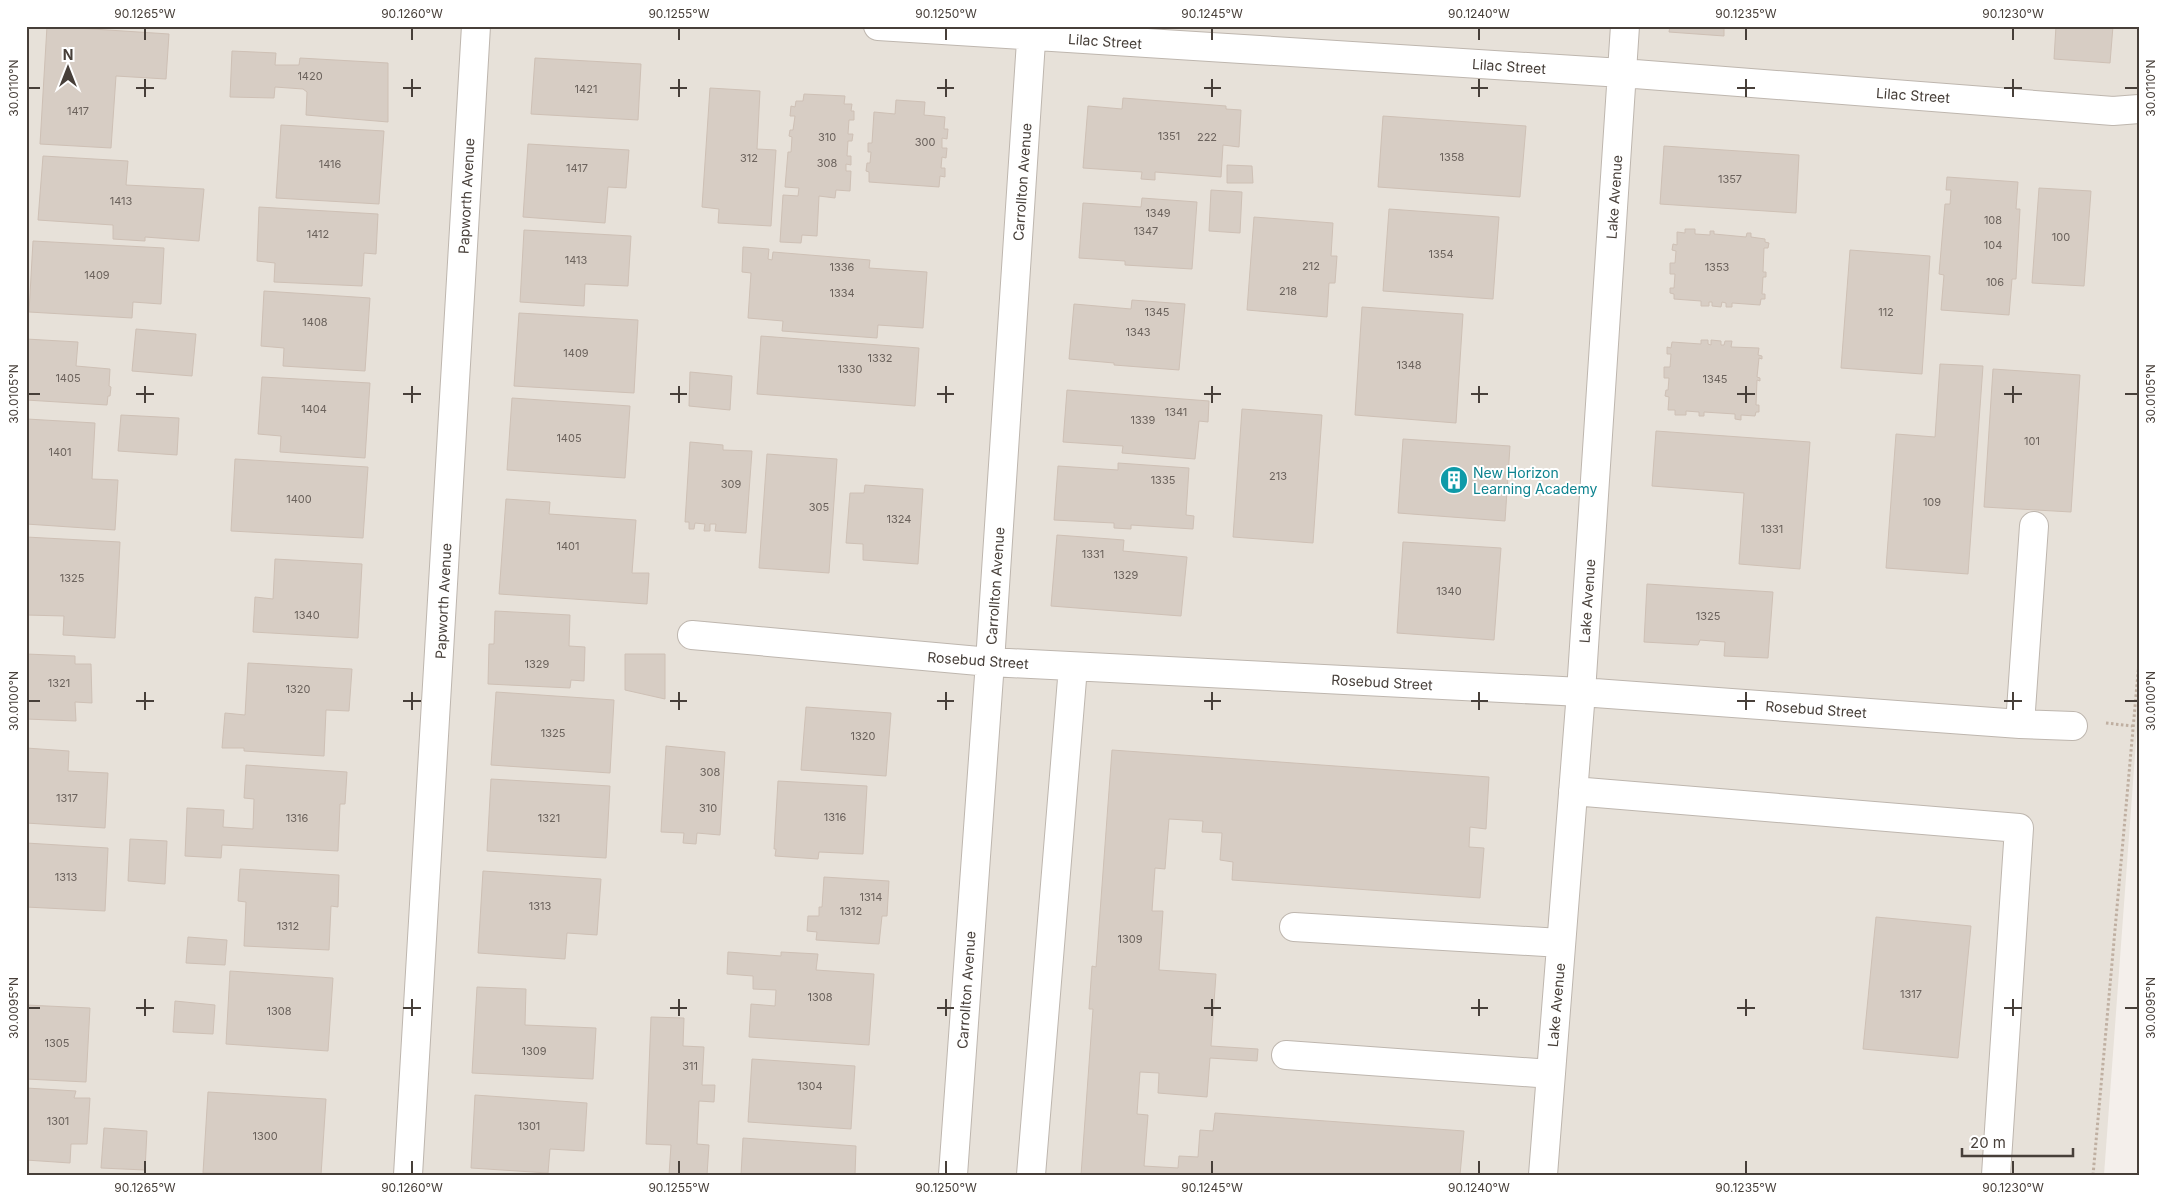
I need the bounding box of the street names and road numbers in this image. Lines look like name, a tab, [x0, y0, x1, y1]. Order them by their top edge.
street label: Lilac Street	[1067, 30, 1143, 52]
street label: Lilac Street	[1471, 55, 1547, 77]
street label: Lilac Street	[1875, 84, 1951, 106]
street label: Carrollton Avenue	[1009, 122, 1035, 242]
street label: Papworth Avenue	[454, 138, 478, 254]
street label: Lake Avenue	[1603, 154, 1625, 240]
street label: Carrollton Avenue	[982, 526, 1008, 646]
street label: Papworth Avenue	[431, 543, 455, 659]
street label: Lake Avenue	[1576, 558, 1598, 644]
street label: Rosebud Street	[927, 648, 1030, 672]
street label: Rosebud Street	[1331, 671, 1434, 693]
street label: Rosebud Street	[1765, 697, 1868, 721]
street label: Carrollton Avenue	[953, 930, 979, 1050]
street label: Lake Avenue	[1544, 962, 1568, 1048]

